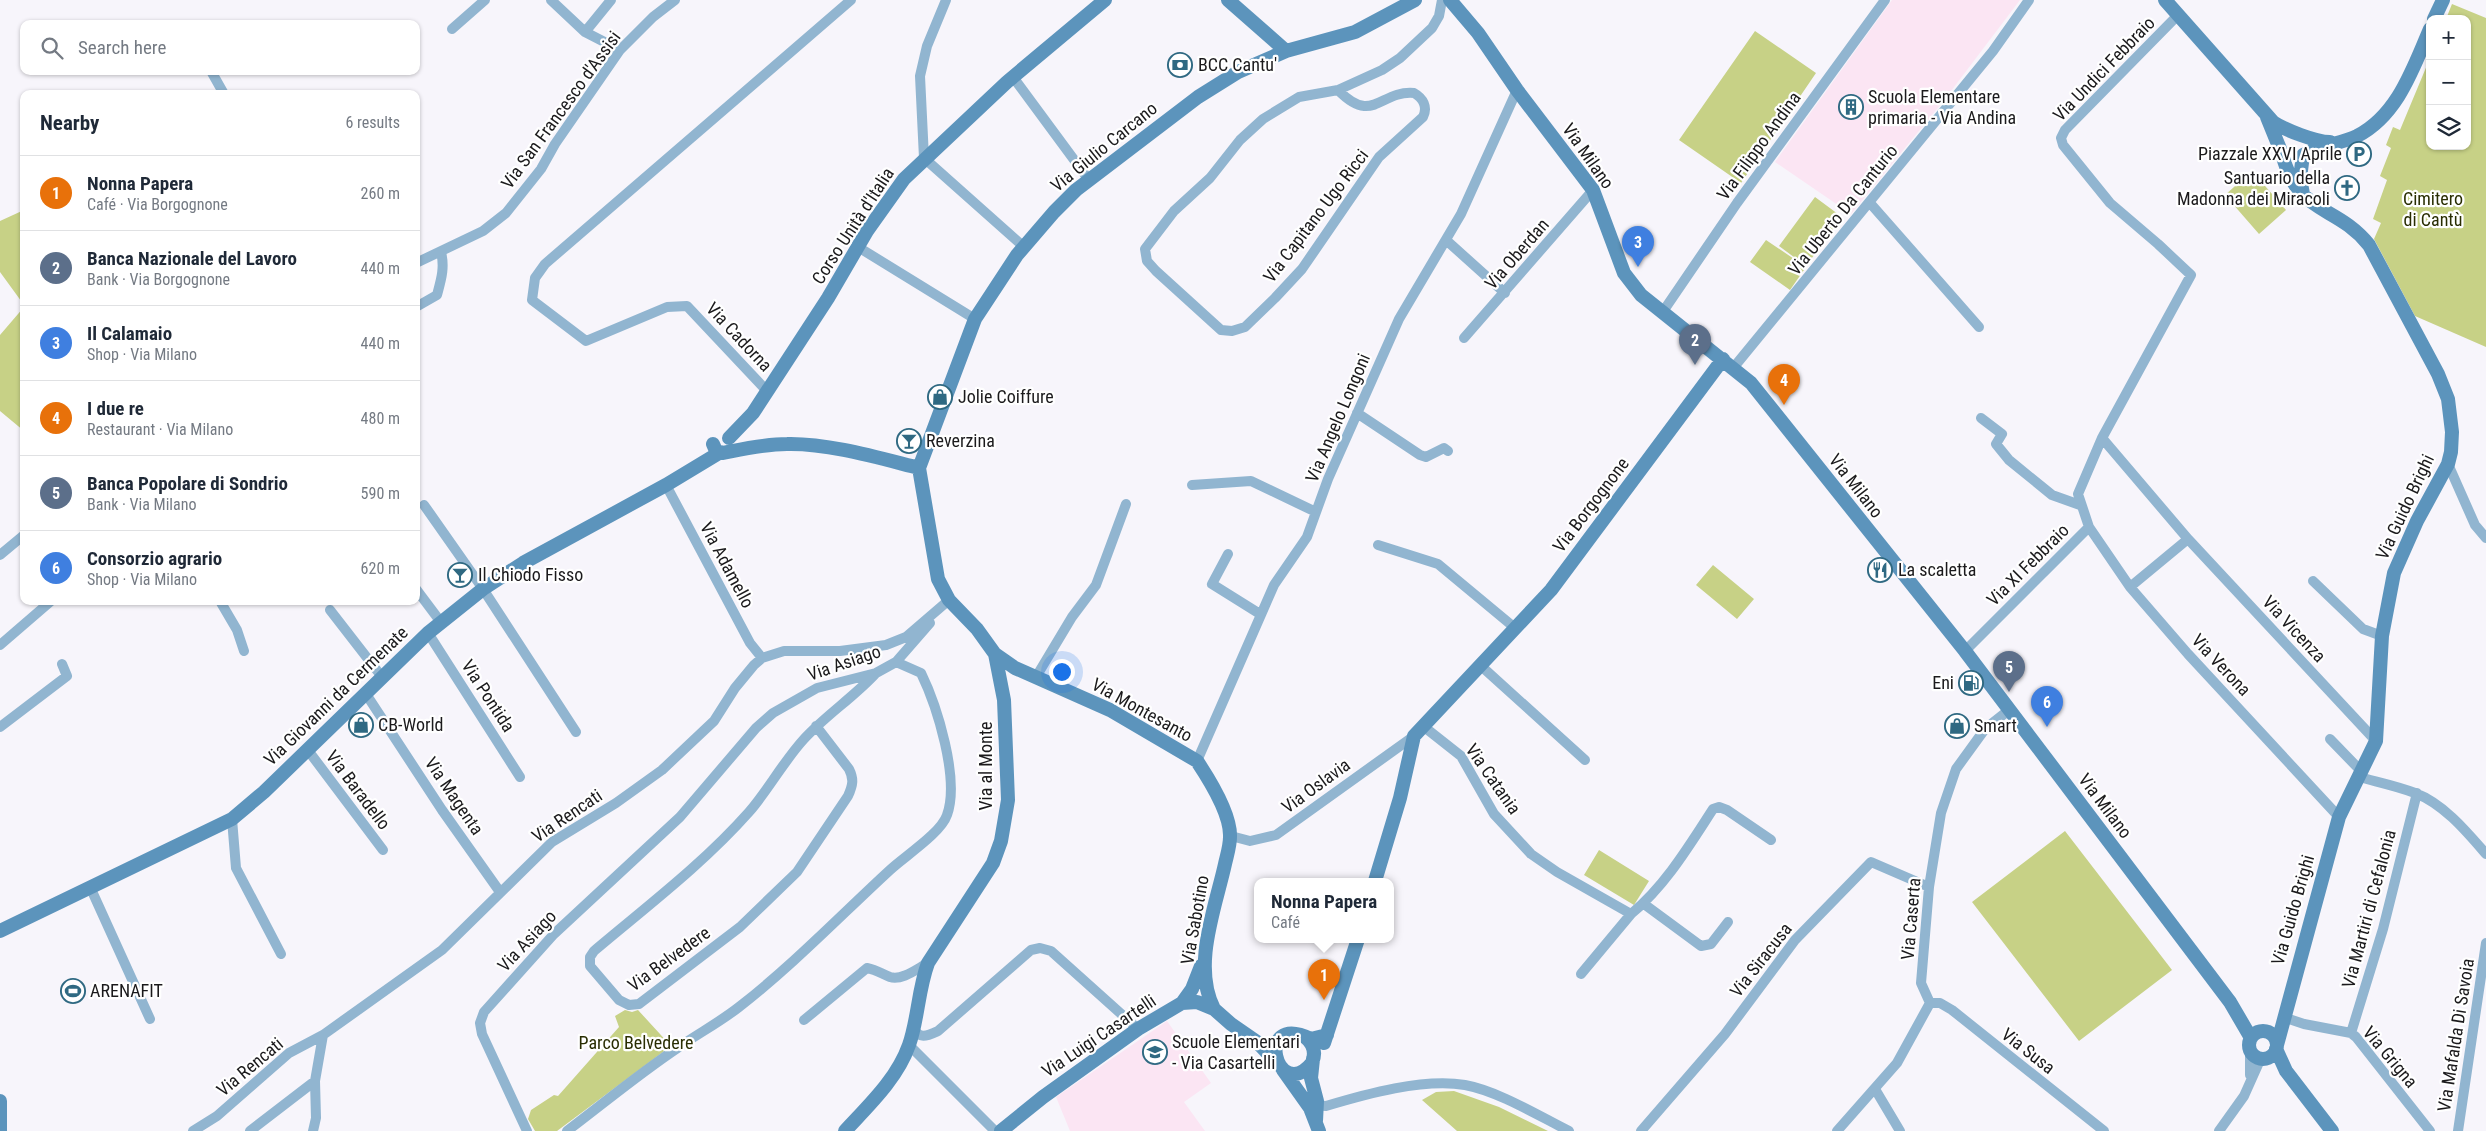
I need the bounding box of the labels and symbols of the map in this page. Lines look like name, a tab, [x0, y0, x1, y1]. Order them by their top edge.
street label: Via Undici Febbraio	[2048, 12, 2159, 125]
street label: Via San Francesco d'Assisi	[496, 27, 625, 193]
bank icon: BCC Cantu'	[1167, 52, 1193, 78]
place label: BCC Cantu'	[1198, 54, 1277, 75]
place label: Scuola Elementare primaria - Via Andina	[1868, 86, 2016, 128]
street label: Via Filippo Andina	[1712, 88, 1805, 204]
building icon: Scuola Elementare primaria - Via Andina	[1838, 94, 1864, 120]
street label: Via Giulio Carcano	[1046, 97, 1161, 196]
street label: Via Milano	[1558, 119, 1619, 193]
street label: Via Uberto Da Canturio	[1784, 140, 1902, 279]
parking icon: Piazzale XXVI Aprile	[2346, 141, 2372, 167]
place label: Piazzale XXVI Aprile	[2198, 143, 2342, 164]
street label: Via Capitano Ugo Ricci	[1259, 145, 1373, 286]
street label: Corso Unità d'Italia	[807, 164, 898, 288]
place label: Santuario della Madonna dei Miracoli	[2177, 167, 2330, 209]
church icon: Santuario della Madonna dei Miracoli	[2334, 175, 2360, 201]
park label: Cimitero di Cantù	[2403, 188, 2463, 230]
street label: Via Oberdan	[1480, 214, 1553, 293]
pin: 3	[1622, 226, 1654, 267]
street label: Via Cadorna	[702, 298, 777, 375]
pin: 2	[1679, 324, 1711, 365]
street label: Via Angelo Longoni	[1301, 350, 1374, 485]
pin: 4	[1768, 364, 1800, 405]
shop icon: Jolie Coiffure	[927, 384, 953, 410]
place label: Jolie Coiffure	[958, 386, 1054, 407]
bar icon: Reverzina	[896, 428, 922, 454]
place label: Reverzina	[926, 430, 995, 451]
street label: Via Milano	[1825, 450, 1888, 522]
street label: Via Guido Brighi	[2371, 451, 2438, 563]
street label: Via Borgognone	[1548, 453, 1633, 556]
street label: Via Adamello	[696, 518, 759, 611]
street label: Via XI Febbraio	[1982, 519, 2073, 610]
restaurant icon: La scaletta	[1867, 557, 1893, 583]
place label: La scaletta	[1898, 559, 1976, 580]
bar icon: Il Chiodo Fisso	[447, 562, 473, 588]
place label: Il Chiodo Fisso	[478, 564, 583, 585]
street label: Via Vicenza	[2258, 591, 2330, 666]
street label: Via Giovanni da Cermenate	[260, 622, 412, 770]
street label: Via Verona	[2187, 629, 2255, 700]
street label: Via Asiago	[804, 640, 883, 685]
pin: 5	[1993, 651, 2025, 692]
street label: Via Pontida	[457, 656, 519, 736]
your location	[1049, 659, 1075, 685]
fuel station icon: Eni	[1958, 670, 1984, 696]
place label: Eni	[1932, 672, 1954, 693]
street label: Via Montesanto	[1088, 673, 1196, 746]
pin: 6	[2031, 686, 2063, 727]
shop icon: CB-World	[348, 712, 374, 738]
shop icon: Smart	[1944, 713, 1970, 739]
place label: CB-World	[378, 714, 444, 735]
place label: Smart	[1974, 715, 2017, 736]
street label: Via al Monte	[975, 722, 996, 810]
street label: Via Catania	[1462, 739, 1525, 818]
street label: Via Baradello	[322, 746, 395, 833]
street label: Via Magenta	[421, 753, 488, 839]
street label: Via Oslavia	[1278, 754, 1354, 817]
street label: Via Milano	[2074, 769, 2136, 842]
street label: Via Rencati	[528, 784, 606, 847]
street label: Via Martiri di Cefalonia	[2337, 827, 2400, 990]
street label: Via Guido Brighi	[2267, 852, 2318, 967]
street label: Via Sabotino	[1176, 874, 1213, 966]
street label: Via Caserta	[1896, 877, 1925, 961]
street label: Via Asiago	[493, 906, 560, 976]
street label: Via Siracusa	[1725, 919, 1796, 1001]
street label: Via Belvedere	[623, 922, 714, 995]
street label: Via Mafalda Di Savoia	[2433, 957, 2478, 1113]
pin: 1	[1308, 959, 1340, 1000]
sports icon: ARENAFIT	[60, 978, 86, 1004]
place label: ARENAFIT	[90, 980, 163, 1001]
street label: Via Luigi Casartelli	[1038, 990, 1160, 1081]
street label: Via Grigna	[2359, 1022, 2422, 1092]
street label: Via Susa	[1997, 1023, 2059, 1078]
place label: Scuole Elementari - Via Casartelli	[1172, 1031, 1300, 1073]
park label: Parco Belvedere	[579, 1032, 693, 1053]
street label: Via Rencati	[212, 1033, 287, 1100]
school or university icon: Scuole Elementari - Via Casartelli	[1142, 1039, 1168, 1065]

